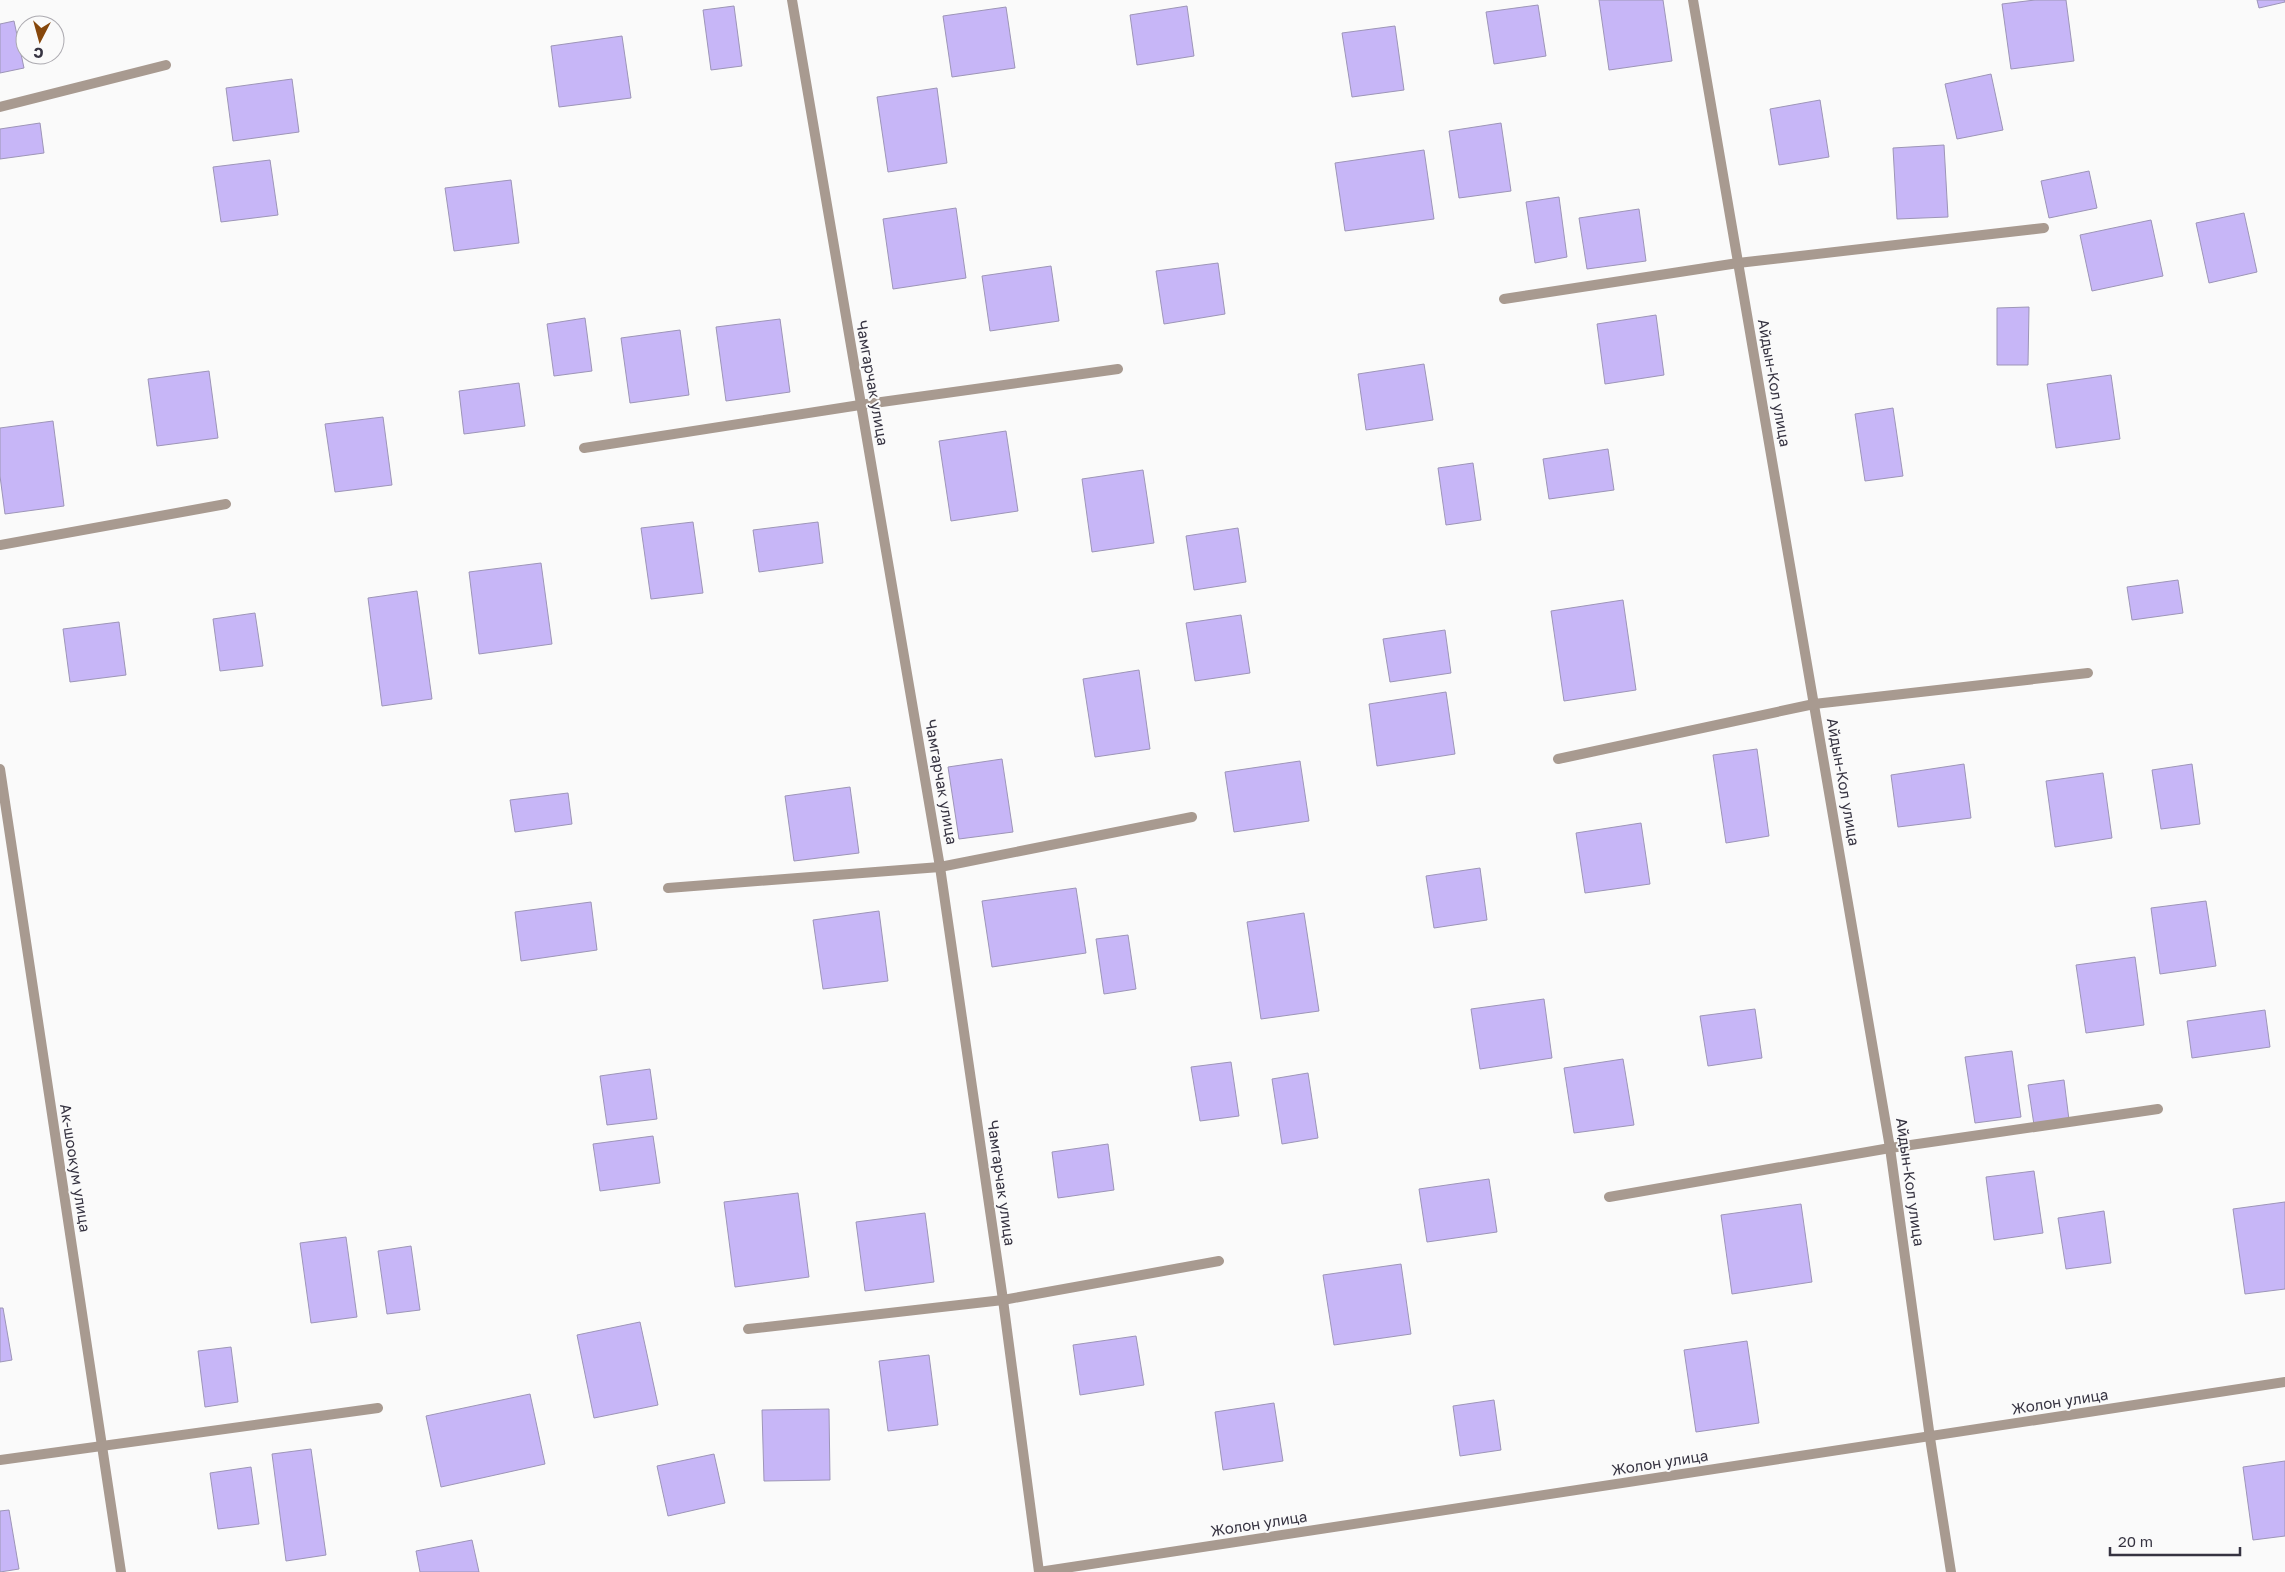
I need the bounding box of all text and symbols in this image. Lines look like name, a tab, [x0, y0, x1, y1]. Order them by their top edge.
north arrow	[15, 15, 65, 65]
text: С	[33, 44, 44, 62]
street label: Айдын-Кол улица	[1755, 317, 1795, 448]
street label: Чамгарчак улица	[853, 319, 893, 447]
street label: Айдын-Кол улица	[1824, 716, 1864, 847]
street label: Чамгарчак улица	[922, 718, 962, 846]
street label: Ак-шоокум улица	[57, 1102, 95, 1233]
street label: Айдын-Кол улица	[1893, 1116, 1929, 1247]
street label: Чамгарчак улица	[984, 1119, 1020, 1247]
street label: Жолон улица	[2010, 1384, 2109, 1418]
street label: Жолон улица	[1610, 1445, 1709, 1479]
street label: Жолон улица	[1209, 1506, 1308, 1540]
scale bar	[2110, 1524, 2240, 1556]
text: 20 m	[2118, 1532, 2153, 1550]

